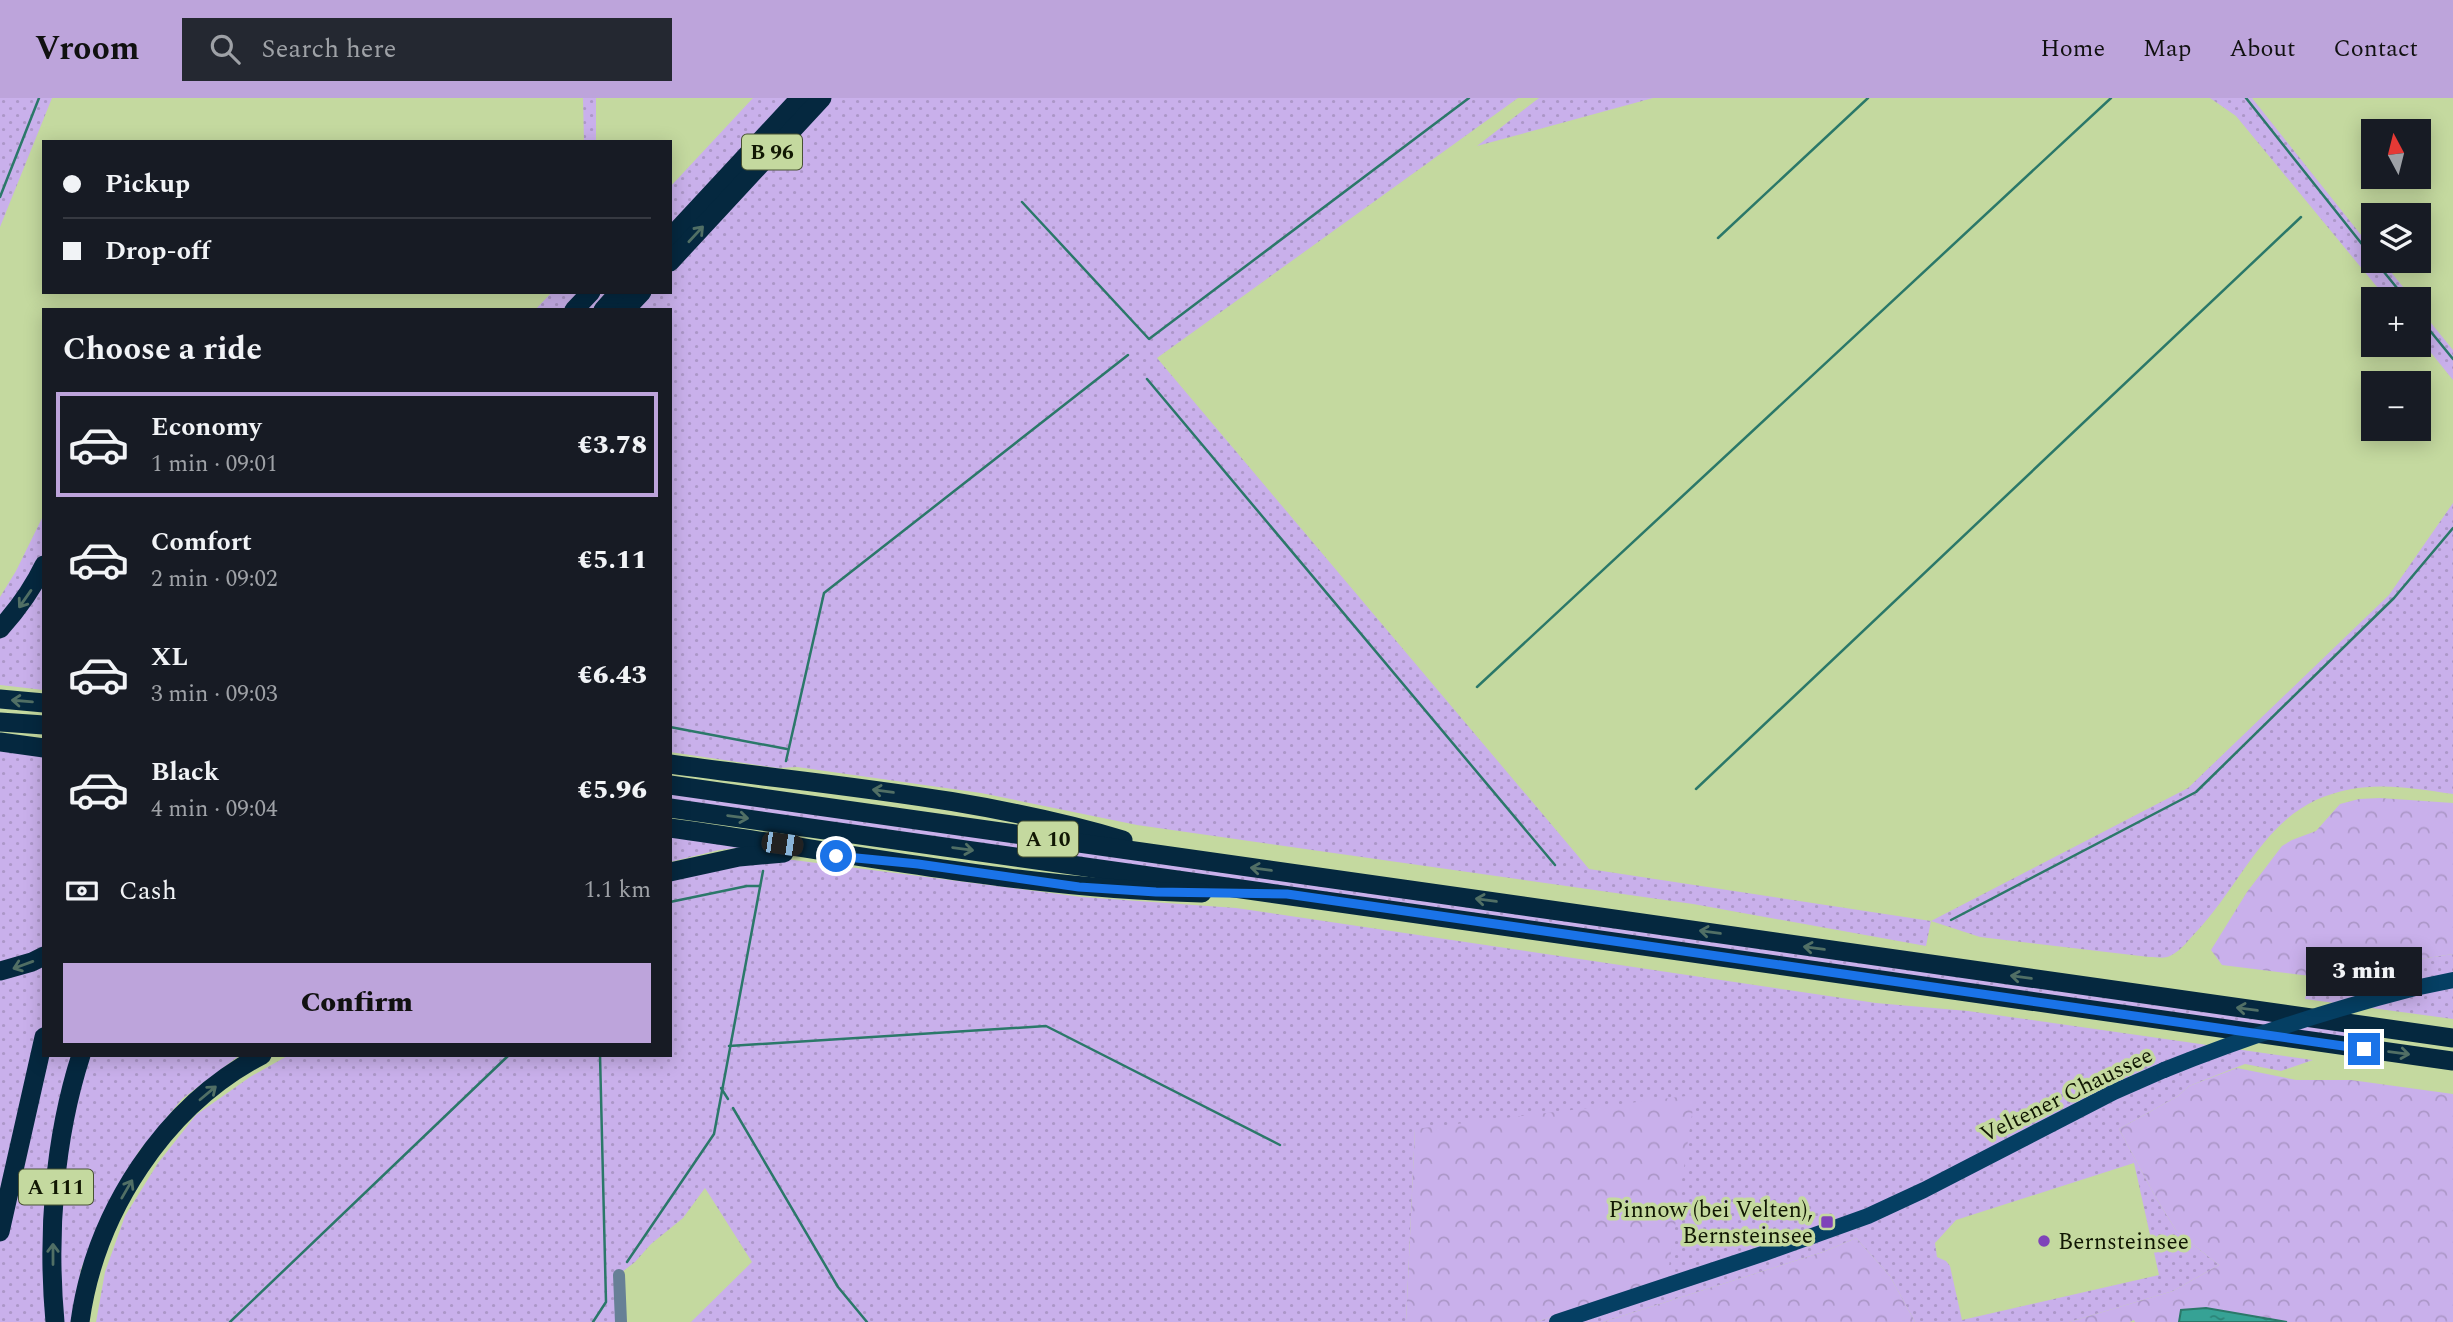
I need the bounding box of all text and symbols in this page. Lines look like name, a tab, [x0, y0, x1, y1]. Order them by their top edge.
search box	[182, 18, 672, 81]
text: Vroom	[35, 24, 140, 74]
text: Search here	[262, 29, 396, 69]
icon: search	[206, 30, 244, 68]
text: Home	[2040, 31, 2105, 67]
text: Map	[2143, 31, 2191, 67]
text: About	[2229, 31, 2295, 67]
text: Contact	[2333, 31, 2418, 67]
north arrow	[2361, 119, 2431, 189]
map controls	[2361, 119, 2431, 441]
road number: B 96	[742, 134, 802, 170]
text: Pickup	[105, 164, 190, 204]
button: layers	[2361, 203, 2431, 273]
one-way arrow	[688, 226, 705, 243]
text: Drop-off	[105, 231, 210, 271]
button: +	[2361, 287, 2431, 357]
text: Choose a ride	[63, 325, 262, 374]
button: −	[2361, 371, 2431, 441]
text: Economy	[151, 407, 261, 447]
icon: car	[67, 413, 130, 476]
text: €3.78	[577, 425, 647, 465]
text: 1 min · 09:01	[151, 447, 278, 482]
text: Comfort	[151, 522, 252, 562]
icon: car	[67, 528, 130, 591]
text: €5.11	[577, 540, 647, 580]
text: 2 min · 09:02	[151, 562, 278, 597]
one-way arrow	[18, 589, 32, 608]
text: XL	[151, 637, 188, 677]
icon: car	[67, 643, 130, 706]
text: €6.43	[577, 655, 647, 695]
text: 3 min · 09:03	[151, 677, 278, 712]
one-way arrow	[11, 694, 34, 707]
text: Black	[151, 752, 219, 792]
icon: car	[67, 758, 130, 821]
text: €5.96	[577, 770, 647, 810]
one-way arrow	[872, 785, 895, 798]
text: 4 min · 09:04	[151, 792, 278, 827]
one-way arrow	[726, 811, 749, 824]
road number: A 10	[1018, 822, 1078, 856]
car	[760, 831, 805, 857]
route start	[820, 840, 852, 872]
one-way arrow	[951, 843, 974, 856]
one-way arrow	[1250, 862, 1273, 875]
text: Cash	[119, 871, 177, 911]
icon: cash	[63, 872, 101, 910]
text: 1.1 km	[584, 873, 651, 908]
one-way arrow	[1475, 894, 1498, 907]
one-way arrow	[1699, 926, 1722, 939]
one-way arrow	[1803, 941, 1826, 954]
callout: 3 min	[2306, 948, 2422, 996]
text: 3 min	[2332, 954, 2396, 989]
one-way arrow	[12, 960, 34, 972]
button: Confirm	[63, 963, 651, 1043]
one-way arrow	[2011, 971, 2033, 984]
one-way arrow	[2236, 1002, 2259, 1015]
route end	[2348, 1033, 2380, 1065]
street label: Veltener Chaussee	[1974, 1038, 2159, 1152]
one-way arrow	[2388, 1047, 2410, 1060]
one-way arrow	[199, 1085, 217, 1101]
road number: A 111	[19, 1170, 93, 1204]
one-way arrow	[121, 1179, 134, 1200]
place label: Pinnow (bei Velten), Bernsteinsee	[1609, 1193, 1813, 1254]
marker: Pinnow (bei Velten), Bernsteinsee	[1819, 1214, 1835, 1230]
place label: Bernsteinsee	[2058, 1225, 2189, 1260]
marker: Bernsteinsee	[2036, 1233, 2052, 1249]
one-way arrow	[46, 1243, 60, 1266]

